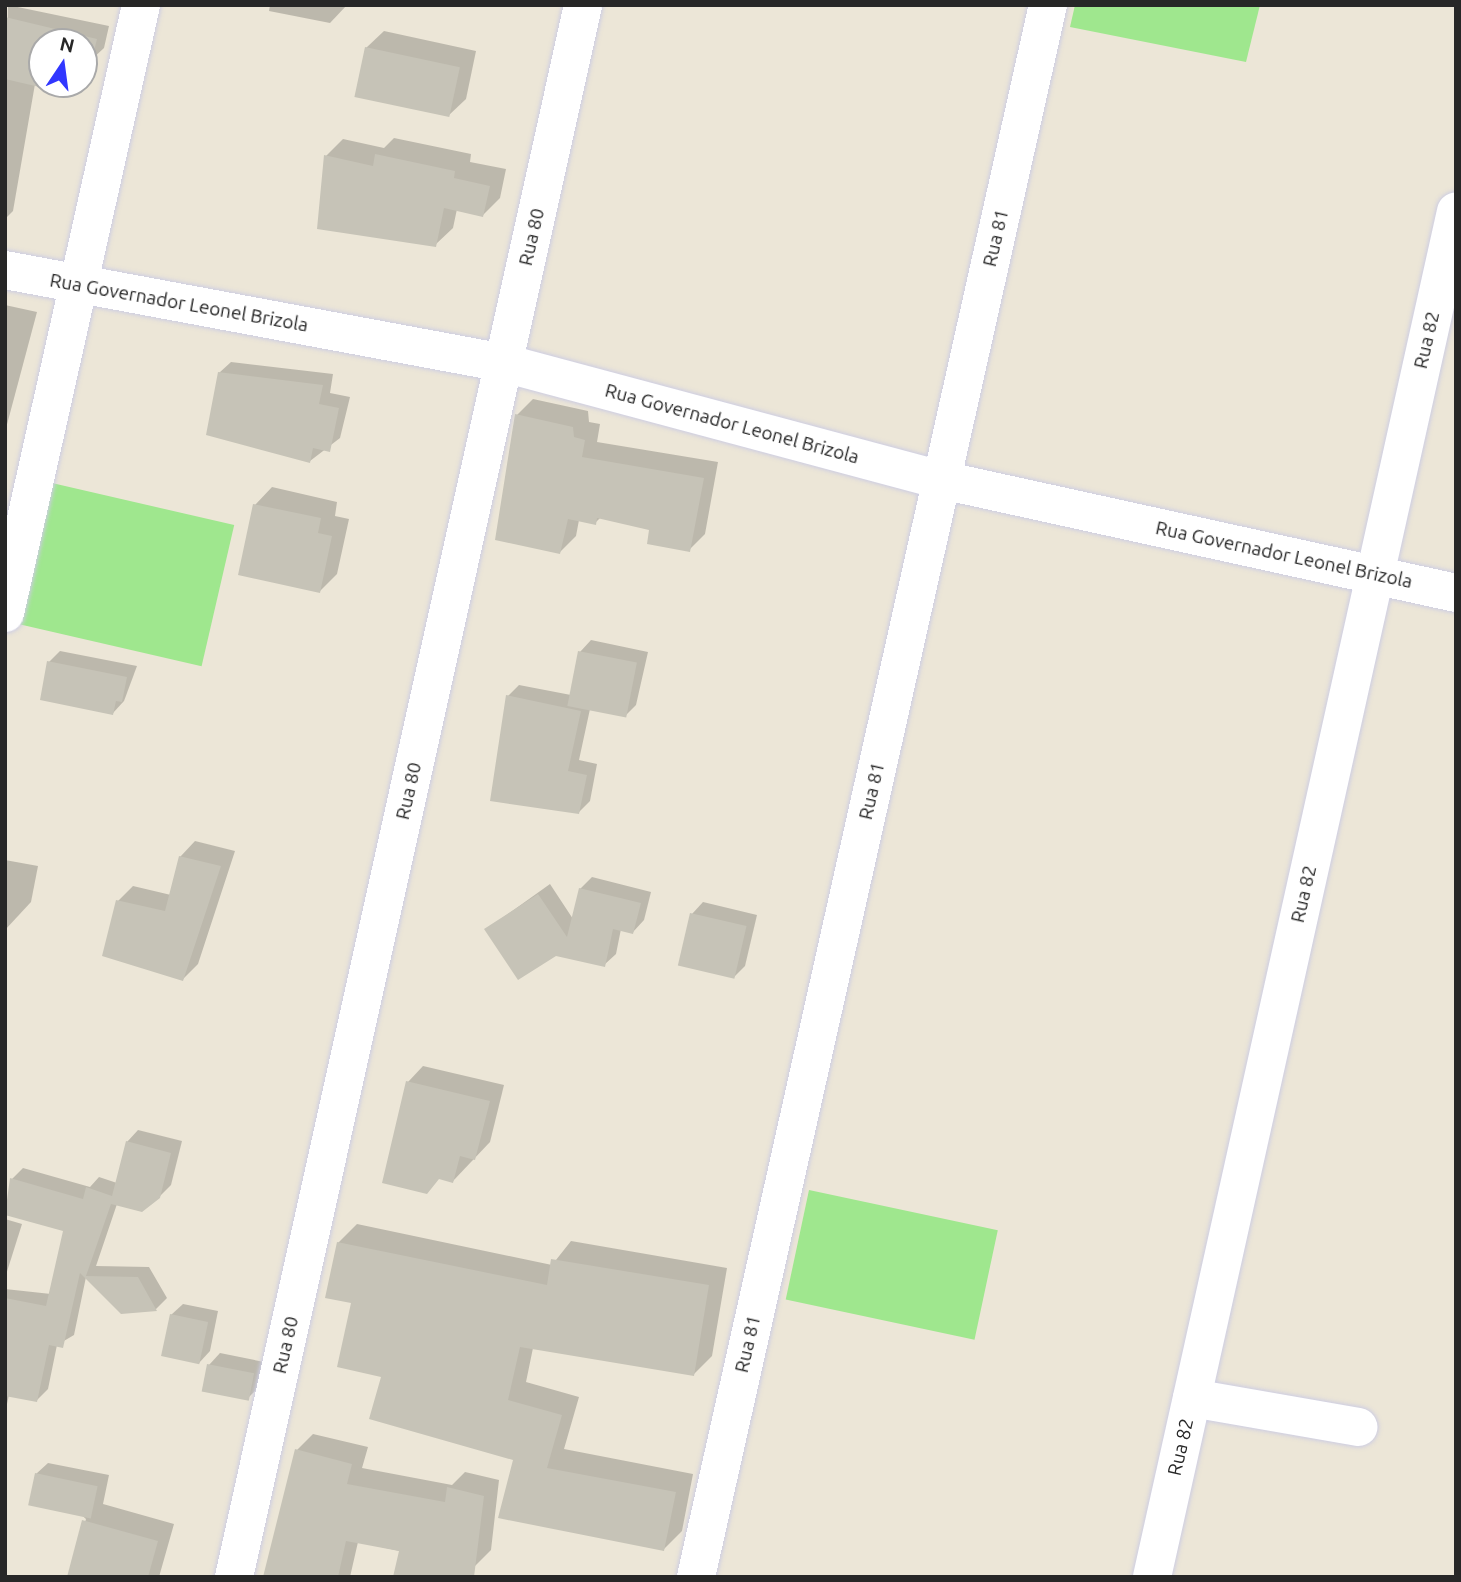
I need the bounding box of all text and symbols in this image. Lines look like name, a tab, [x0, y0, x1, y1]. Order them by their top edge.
north arrow	[28, 28, 98, 98]
text: N	[58, 32, 77, 57]
street label: Rua 80	[514, 206, 550, 268]
street label: Rua 81	[978, 207, 1014, 269]
street label: Rua Governador Leonel Brizola	[48, 269, 310, 337]
street label: Rua 82	[1409, 309, 1445, 371]
street label: Rua Governador Leonel Brizola	[602, 379, 862, 469]
street label: Rua Governador Leonel Brizola	[1153, 517, 1415, 593]
street label: Rua 80	[391, 760, 427, 822]
street label: Rua 81	[854, 760, 890, 822]
street label: Rua 82	[1286, 863, 1322, 925]
street label: Rua 81	[730, 1313, 766, 1375]
street label: Rua 80	[268, 1314, 304, 1376]
street label: Rua 82	[1163, 1416, 1199, 1478]

